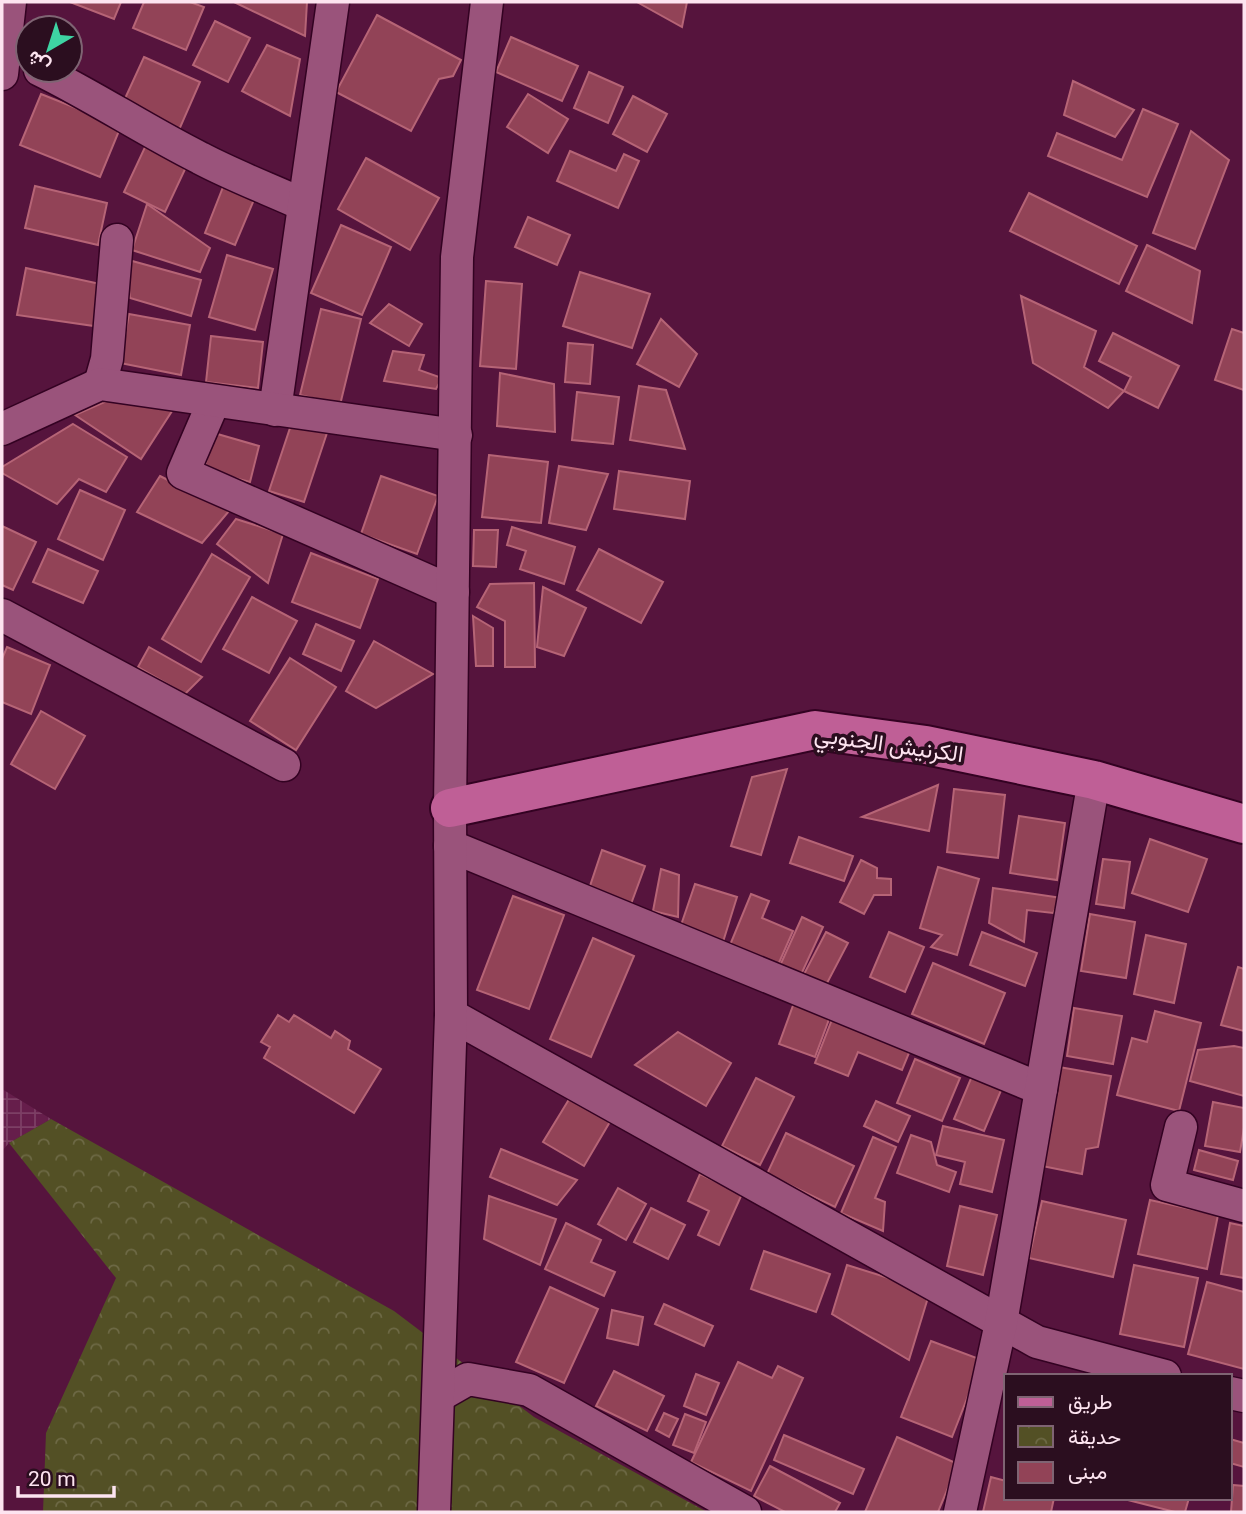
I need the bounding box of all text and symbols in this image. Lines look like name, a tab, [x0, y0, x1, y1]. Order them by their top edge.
north arrow	[14, 14, 84, 84]
text: ش	[22, 42, 58, 79]
street label: الكرنيش الجنوبي	[812, 718, 966, 774]
legend	[1004, 1374, 1232, 1500]
text: طريق	[1068, 1387, 1113, 1420]
text: حديقة	[1068, 1422, 1121, 1455]
scale bar	[18, 1454, 114, 1498]
text: مبنى	[1068, 1457, 1107, 1490]
text: 20 m	[28, 1464, 76, 1497]

